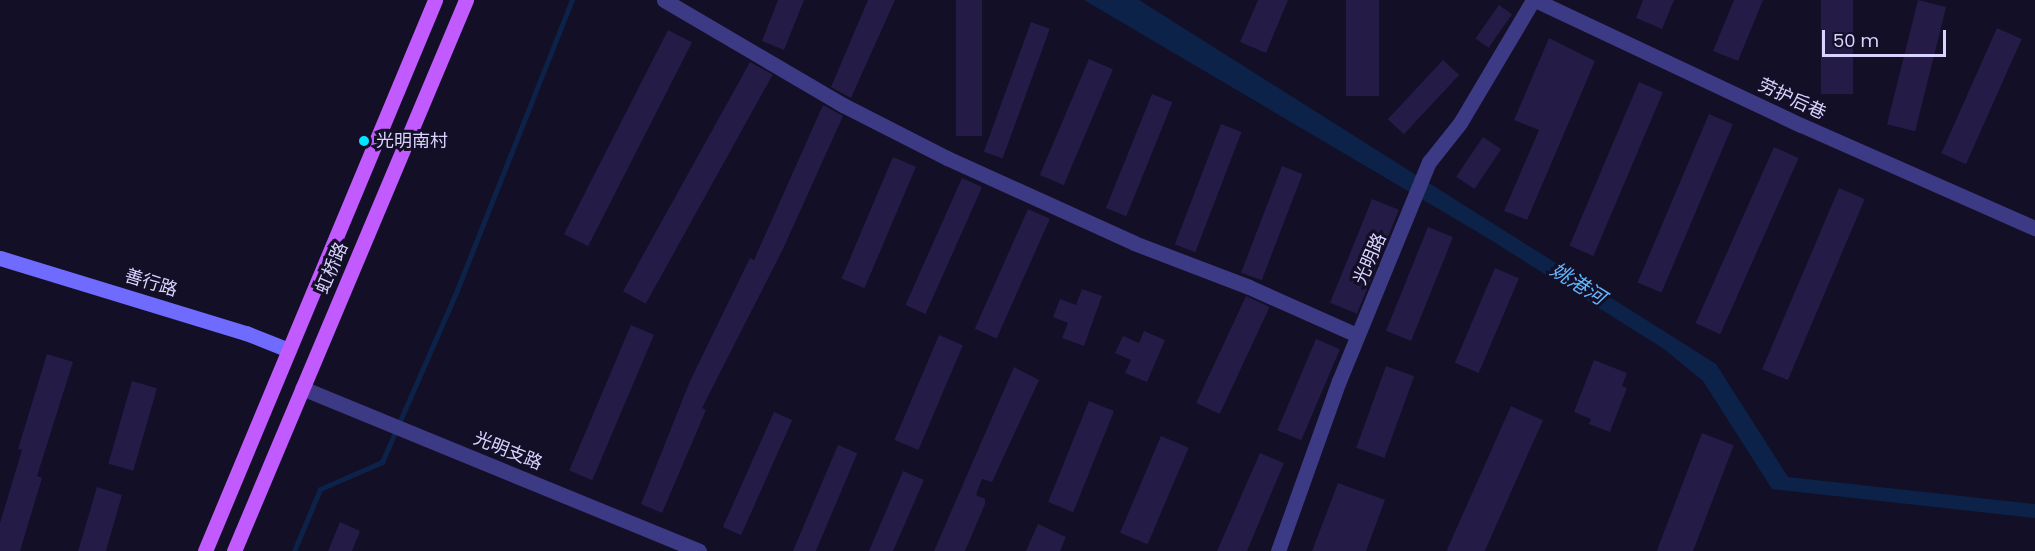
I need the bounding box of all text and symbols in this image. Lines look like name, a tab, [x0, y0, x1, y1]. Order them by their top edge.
scale bar	[1825, 18, 1950, 56]
text: 50 m	[1833, 28, 1879, 53]
street label: 劳护后巷	[1755, 74, 1829, 124]
place label: 光明南村	[376, 130, 448, 152]
marker: 光明南村	[357, 134, 371, 148]
street label: 光明路	[1349, 230, 1391, 288]
street label: 虹桥路	[312, 239, 352, 297]
water label: 姚港河	[1546, 258, 1610, 310]
street label: 善行路	[122, 265, 180, 301]
street label: 光明支路	[471, 428, 545, 474]

